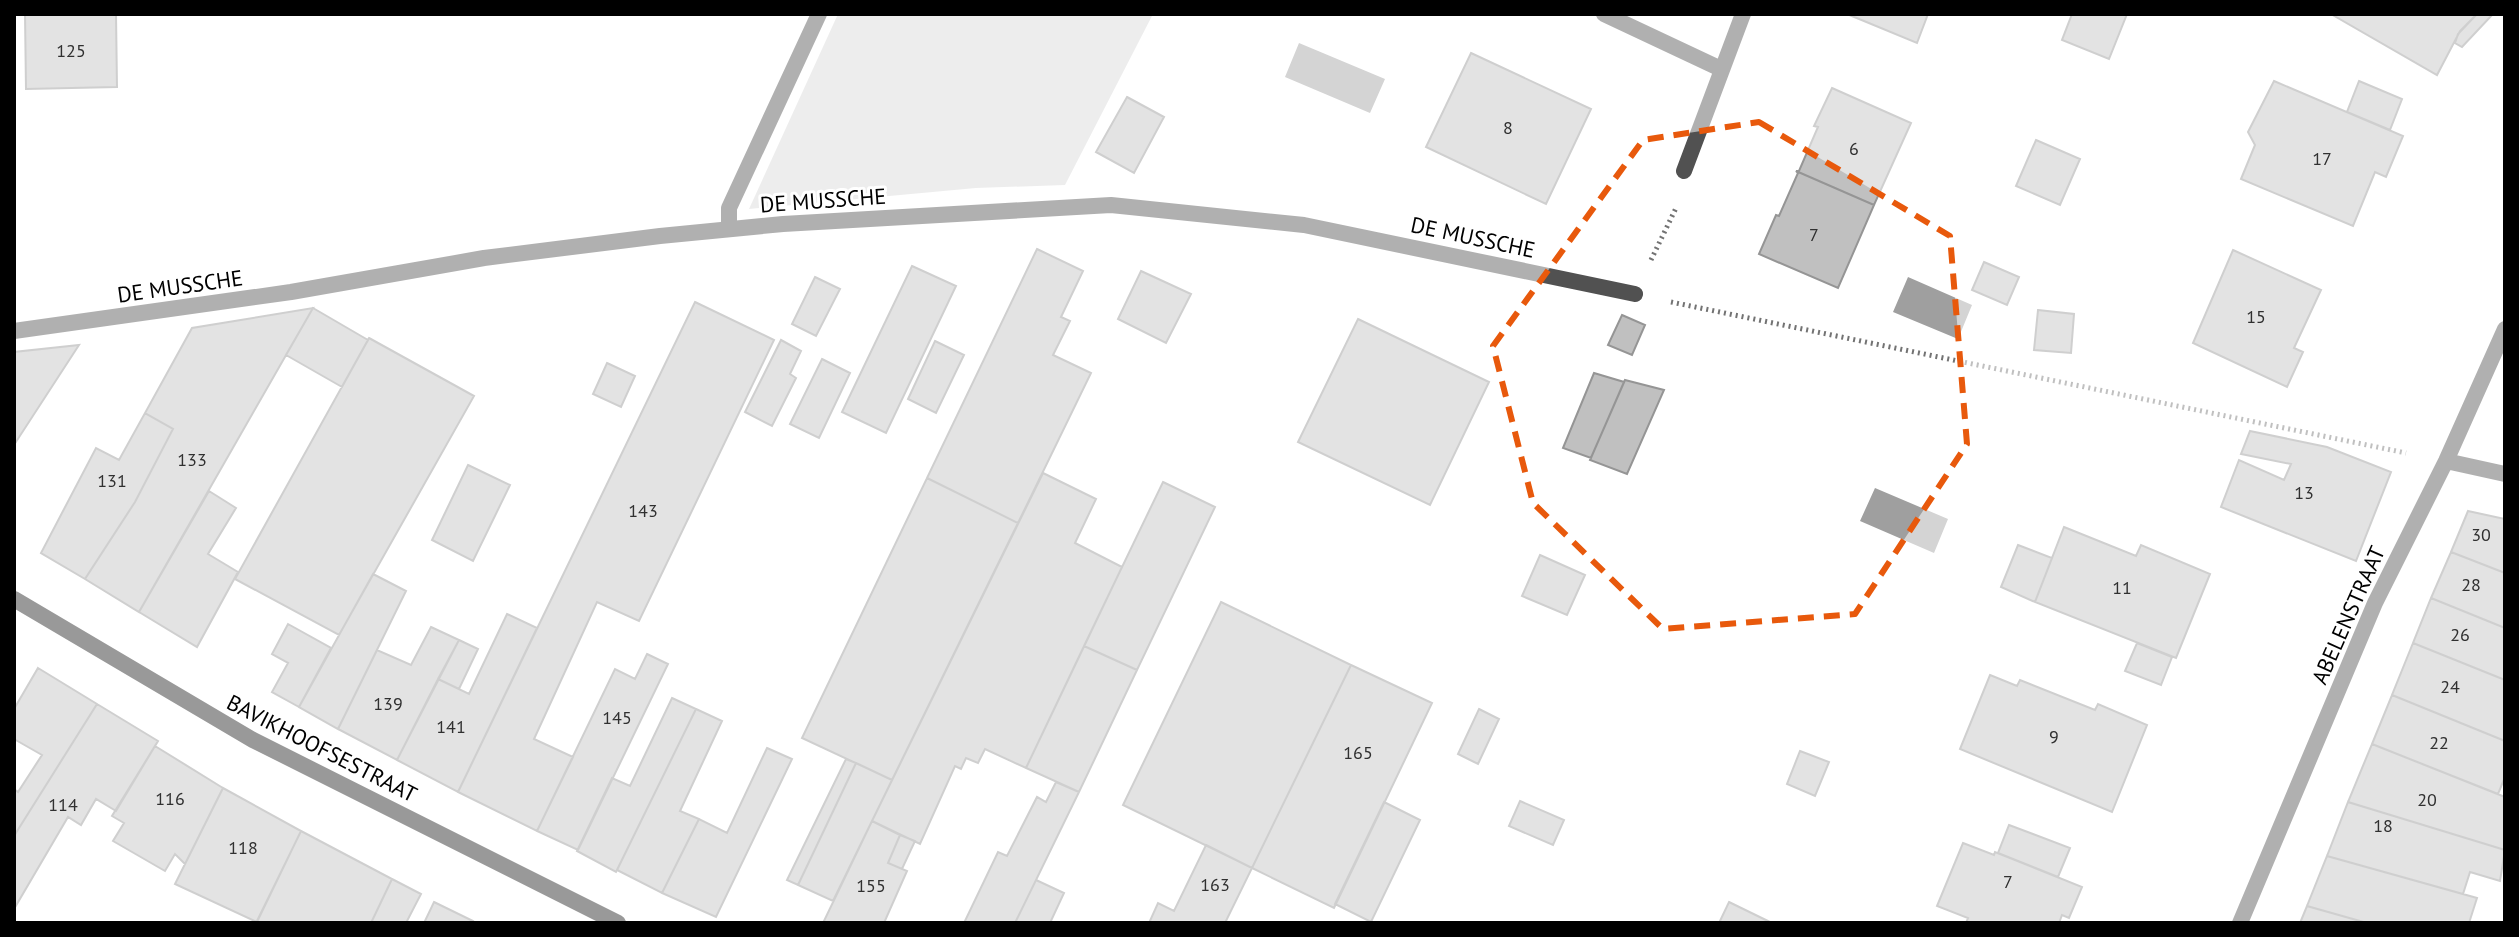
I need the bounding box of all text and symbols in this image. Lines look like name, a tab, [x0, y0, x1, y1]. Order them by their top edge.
house number: 125	[56, 39, 86, 62]
house number: 8	[1503, 116, 1513, 139]
house number: 6	[1849, 137, 1859, 160]
house number: 17	[2312, 147, 2332, 170]
street label: DE MUSSCHE	[759, 182, 887, 218]
street label: DE MUSSCHE	[1408, 210, 1538, 264]
house number: 7	[1809, 223, 1819, 246]
street label: DE MUSSCHE	[116, 263, 244, 309]
house number: 15	[2246, 305, 2266, 328]
house number: 133	[177, 448, 207, 471]
house number: 131	[97, 469, 127, 492]
house number: 13	[2294, 481, 2314, 504]
house number: 143	[628, 499, 658, 522]
house number: 30	[2471, 523, 2491, 546]
street label: ABELENSTRAAT	[2305, 542, 2391, 688]
house number: 28	[2461, 573, 2481, 596]
house number: 11	[2112, 576, 2132, 599]
house number: 26	[2450, 623, 2470, 646]
house number: 24	[2440, 675, 2460, 698]
street label: BAVIKHOOFSESTRAAT	[222, 688, 422, 808]
house number: 139	[373, 692, 403, 715]
house number: 145	[602, 706, 632, 729]
house number: 141	[436, 715, 466, 738]
house number: 9	[2049, 725, 2059, 748]
house number: 22	[2429, 731, 2449, 754]
house number: 165	[1343, 741, 1373, 764]
house number: 116	[155, 787, 185, 810]
house number: 20	[2417, 788, 2437, 811]
house number: 114	[48, 793, 78, 816]
house number: 18	[2373, 814, 2393, 837]
house number: 118	[228, 836, 258, 859]
house number: 7	[2003, 870, 2013, 893]
house number: 163	[1200, 873, 1230, 896]
house number: 155	[856, 874, 886, 897]

